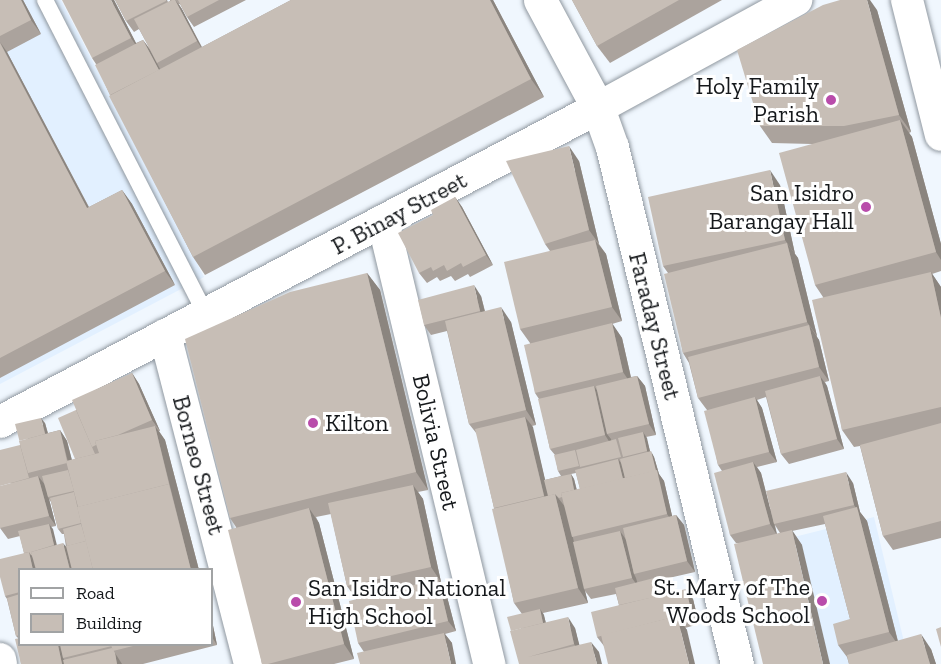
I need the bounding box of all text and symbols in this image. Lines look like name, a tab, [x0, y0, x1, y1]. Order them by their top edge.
place label: Holy Family Parish	[695, 72, 819, 128]
marker: Holy Family Parish	[824, 93, 838, 107]
street label: P. Binay Street	[326, 165, 472, 261]
place label: San Isidro Barangay Hall	[708, 179, 854, 235]
marker: San Isidro Barangay Hall	[859, 200, 873, 214]
street label: Faraday Street	[623, 249, 687, 403]
street label: Bolivia Street	[406, 371, 466, 513]
street label: Borneo Street	[167, 392, 231, 538]
place label: Kilton	[325, 409, 388, 437]
marker: Kilton	[306, 416, 320, 430]
legend	[18, 568, 213, 646]
place label: St. Mary of The Woods School	[652, 573, 810, 629]
place label: San Isidro National High School	[308, 574, 506, 630]
text: Road	[76, 582, 115, 604]
marker: St. Mary of The Woods School	[815, 594, 829, 608]
marker: San Isidro National High School	[289, 595, 303, 609]
text: Building	[76, 612, 142, 634]

